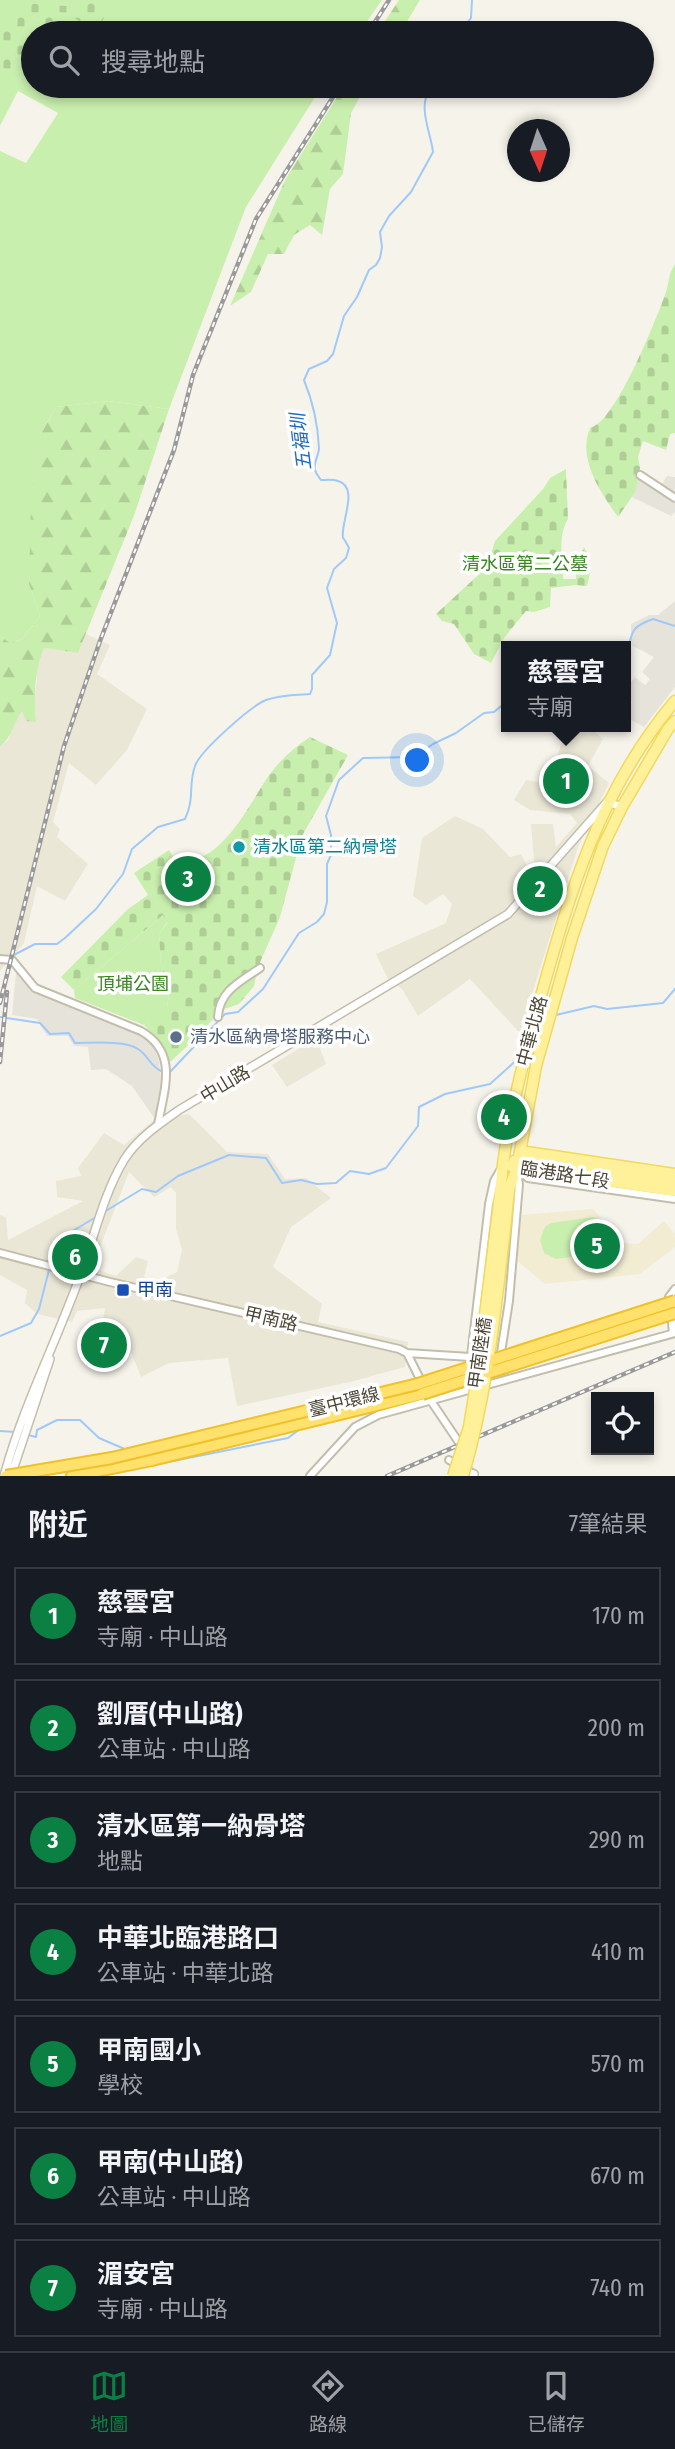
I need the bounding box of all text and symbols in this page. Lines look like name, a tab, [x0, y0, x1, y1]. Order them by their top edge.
search box	[21, 21, 654, 98]
icon: search	[45, 41, 83, 79]
text: 搜尋地點	[101, 47, 205, 78]
north arrow	[507, 119, 570, 182]
water label: 五福圳	[286, 409, 316, 472]
park label: 清水區第二公墓	[462, 553, 588, 575]
popup	[501, 641, 631, 732]
text: 慈雲宮	[527, 657, 605, 688]
text: 寺廟	[527, 693, 573, 721]
your location	[400, 743, 434, 777]
pin: 1	[543, 755, 589, 807]
place label: 清水區第二納骨塔	[253, 836, 397, 858]
marker: 清水區第二納骨塔	[231, 839, 247, 855]
pin: 3	[165, 853, 211, 905]
pin: 2	[517, 863, 563, 915]
park label: 頂埔公園	[97, 973, 169, 995]
street label: 中華北路	[512, 993, 552, 1069]
place label: 清水區納骨塔服務中心	[190, 1026, 370, 1048]
marker: 清水區納骨塔服務中心	[168, 1029, 184, 1045]
street label: 中山路	[196, 1061, 254, 1107]
pin: 4	[481, 1091, 527, 1143]
street label: 臨港路七段	[519, 1157, 611, 1193]
pin: 5	[574, 1220, 620, 1272]
pin: 6	[52, 1231, 98, 1283]
place label: 甲南	[137, 1279, 173, 1301]
marker: 甲南	[115, 1282, 131, 1298]
street label: 甲南路	[242, 1302, 300, 1336]
street label: 甲南陸橋	[464, 1316, 496, 1390]
pin: 7	[81, 1319, 127, 1371]
street label: 臺中環線	[306, 1383, 382, 1421]
map controls	[591, 1392, 654, 1455]
button: locate	[591, 1392, 654, 1455]
text: 附近	[28, 1507, 88, 1543]
text: 7筆結果	[569, 1510, 647, 1538]
text: 慈雲宮	[97, 1587, 175, 1618]
text: 1	[48, 1602, 58, 1630]
text: 170 m	[592, 1602, 645, 1630]
text: 寺廟 · 中山路	[97, 1623, 228, 1651]
text: 劉厝(中山路)	[97, 1699, 243, 1730]
text: 2	[48, 1714, 58, 1742]
text: 200 m	[588, 1714, 645, 1742]
text: 公車站 · 中山路	[97, 1735, 251, 1763]
text: 清水區第一納骨塔	[97, 1811, 305, 1842]
text: 3	[48, 1826, 58, 1854]
text: 290 m	[589, 1826, 645, 1854]
text: 地點	[97, 1847, 143, 1875]
text: 中華北臨港路口	[97, 1923, 279, 1954]
text: 4	[47, 1938, 59, 1966]
text: 410 m	[591, 1938, 645, 1966]
text: 公車站 · 中華北路	[97, 1959, 274, 1987]
text: 甲南國小	[97, 2035, 201, 2066]
text: 5	[47, 2050, 59, 2078]
text: 570 m	[591, 2050, 645, 2078]
text: 學校	[97, 2071, 143, 2099]
text: 甲南(中山路)	[97, 2147, 243, 2178]
text: 6	[47, 2162, 59, 2190]
text: 670 m	[590, 2162, 645, 2190]
text: 公車站 · 中山路	[97, 2183, 251, 2211]
text: 湄安宮	[97, 2259, 175, 2290]
text: 7	[48, 2274, 58, 2302]
text: 740 m	[590, 2274, 645, 2302]
text: 寺廟 · 中山路	[97, 2295, 228, 2323]
tab: 地圖	[90, 2367, 128, 2436]
tab: 路線	[309, 2367, 347, 2436]
tab: 已儲存	[528, 2367, 585, 2436]

